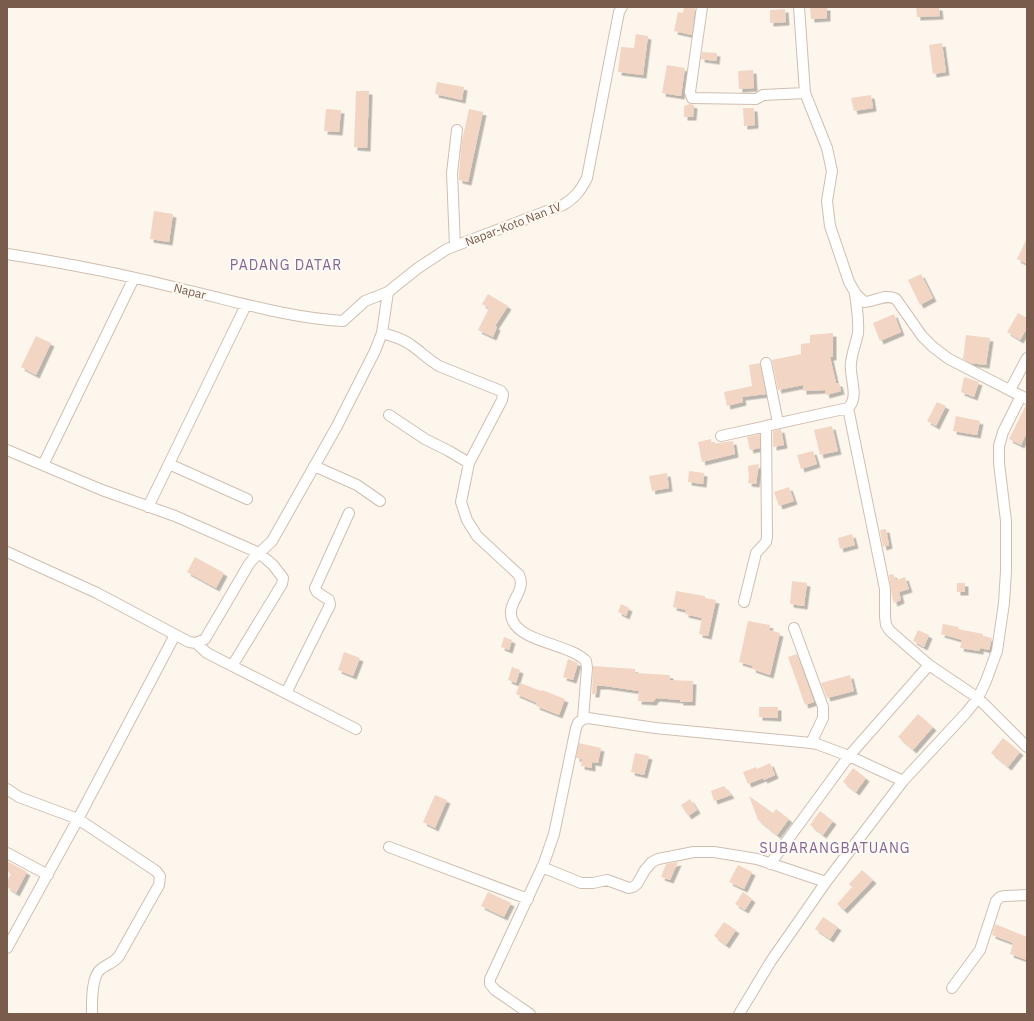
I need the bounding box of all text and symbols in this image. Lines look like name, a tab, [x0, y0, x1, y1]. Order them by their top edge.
street label: Napar-Koto Nan IV	[463, 199, 564, 249]
district label: PADANG DATAR	[230, 256, 342, 274]
street label: Napar	[172, 280, 208, 302]
district label: SUBARANGBATUANG	[759, 839, 911, 857]

